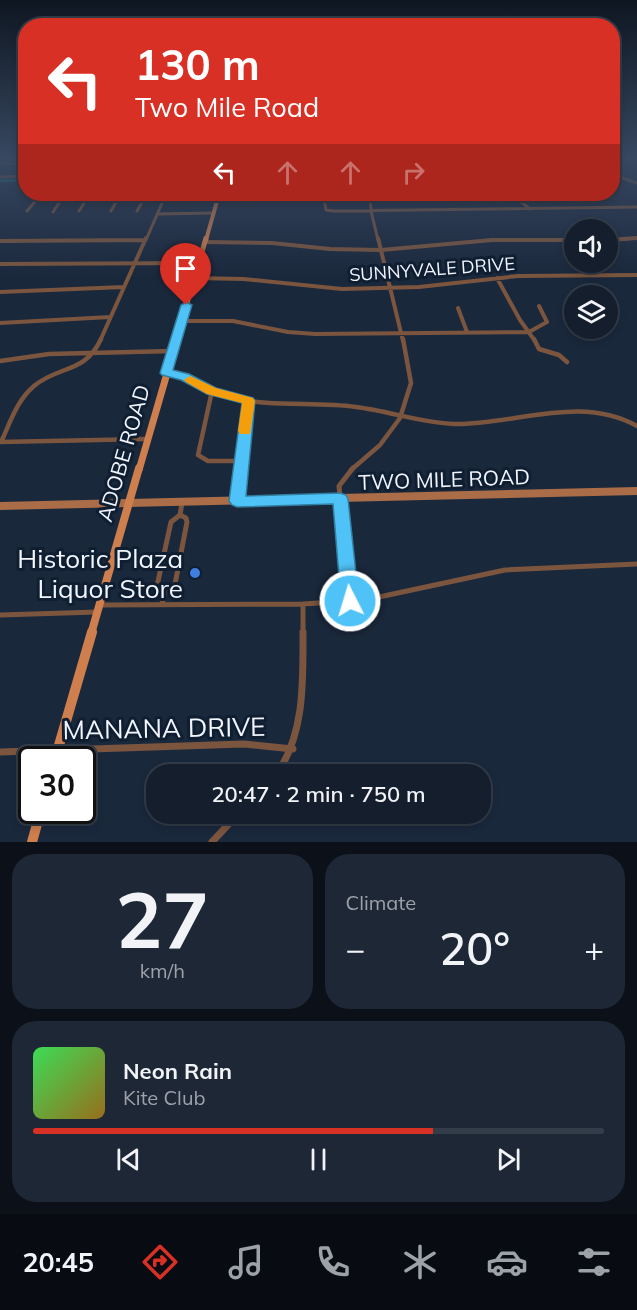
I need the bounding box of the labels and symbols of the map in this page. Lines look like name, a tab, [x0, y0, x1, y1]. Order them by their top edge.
pin	[160, 243, 211, 305]
street label: SUNNYVALE DRIVE	[348, 252, 516, 286]
street label: ADOBE ROAD	[91, 382, 155, 524]
street label: TWO MILE ROAD	[358, 463, 530, 495]
place label: Historic Plaza Liquor Store	[17, 542, 183, 605]
marker: Historic Plaza Liquor Store	[188, 566, 202, 580]
position arrow	[318, 569, 382, 633]
street label: MANANA DRIVE	[62, 710, 266, 746]
speed limit sign: 30	[18, 746, 96, 824]

